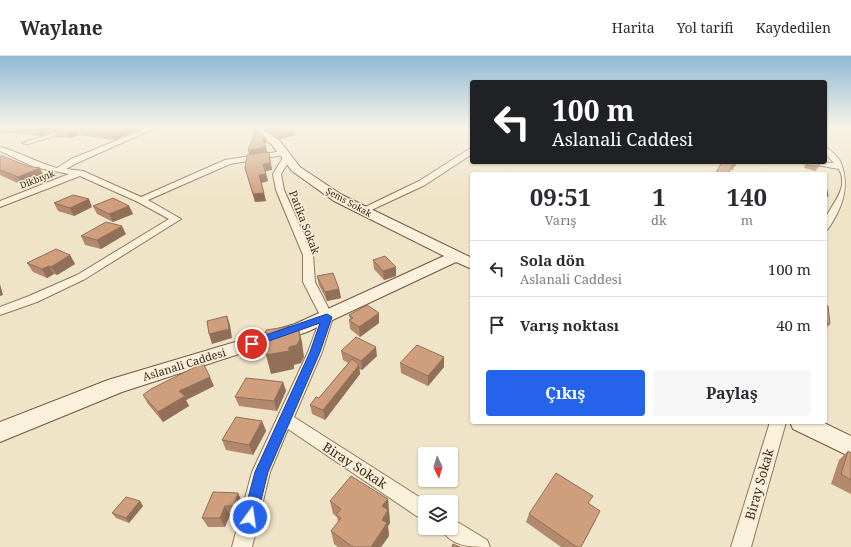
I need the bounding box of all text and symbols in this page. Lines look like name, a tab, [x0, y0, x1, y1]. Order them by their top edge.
text: Waylane	[20, 15, 103, 41]
text: Harita	[612, 18, 655, 37]
text: Yol tarifi	[677, 18, 734, 37]
text: Kaydedilen	[756, 18, 831, 37]
text: 100 m	[552, 91, 634, 129]
icon: left	[486, 96, 538, 148]
text: Aslanali Caddesi	[552, 127, 693, 151]
street label: Dikbıyık	[18, 166, 57, 192]
text: 09:51	[530, 180, 591, 213]
text: 1	[652, 180, 666, 213]
text: 140	[726, 180, 767, 213]
street label: Şems Sokak	[324, 184, 375, 220]
street label: Patika Sokak	[286, 188, 324, 257]
text: Varış	[545, 211, 576, 229]
text: dk	[651, 211, 667, 229]
text: m	[741, 211, 753, 229]
text: Sola dön	[520, 250, 585, 270]
icon: left	[486, 258, 508, 280]
text: 100 m	[768, 259, 811, 279]
text: Aslanali Caddesi	[520, 270, 622, 288]
icon: arrive	[486, 314, 508, 336]
text: Varış noktası	[520, 315, 619, 335]
text: 40 m	[776, 315, 811, 335]
pin	[235, 327, 269, 361]
icon: arrive	[241, 333, 263, 355]
street label: Aslanali Caddesi	[141, 344, 228, 384]
button: Çıkış	[486, 370, 645, 416]
button: Paylaş	[653, 370, 811, 416]
street label: Biray Sokak	[319, 437, 391, 493]
street label: Biray Sokak	[740, 446, 778, 522]
north arrow	[418, 447, 458, 487]
map controls	[418, 447, 458, 535]
button: layers	[418, 495, 458, 535]
position arrow	[229, 496, 271, 538]

